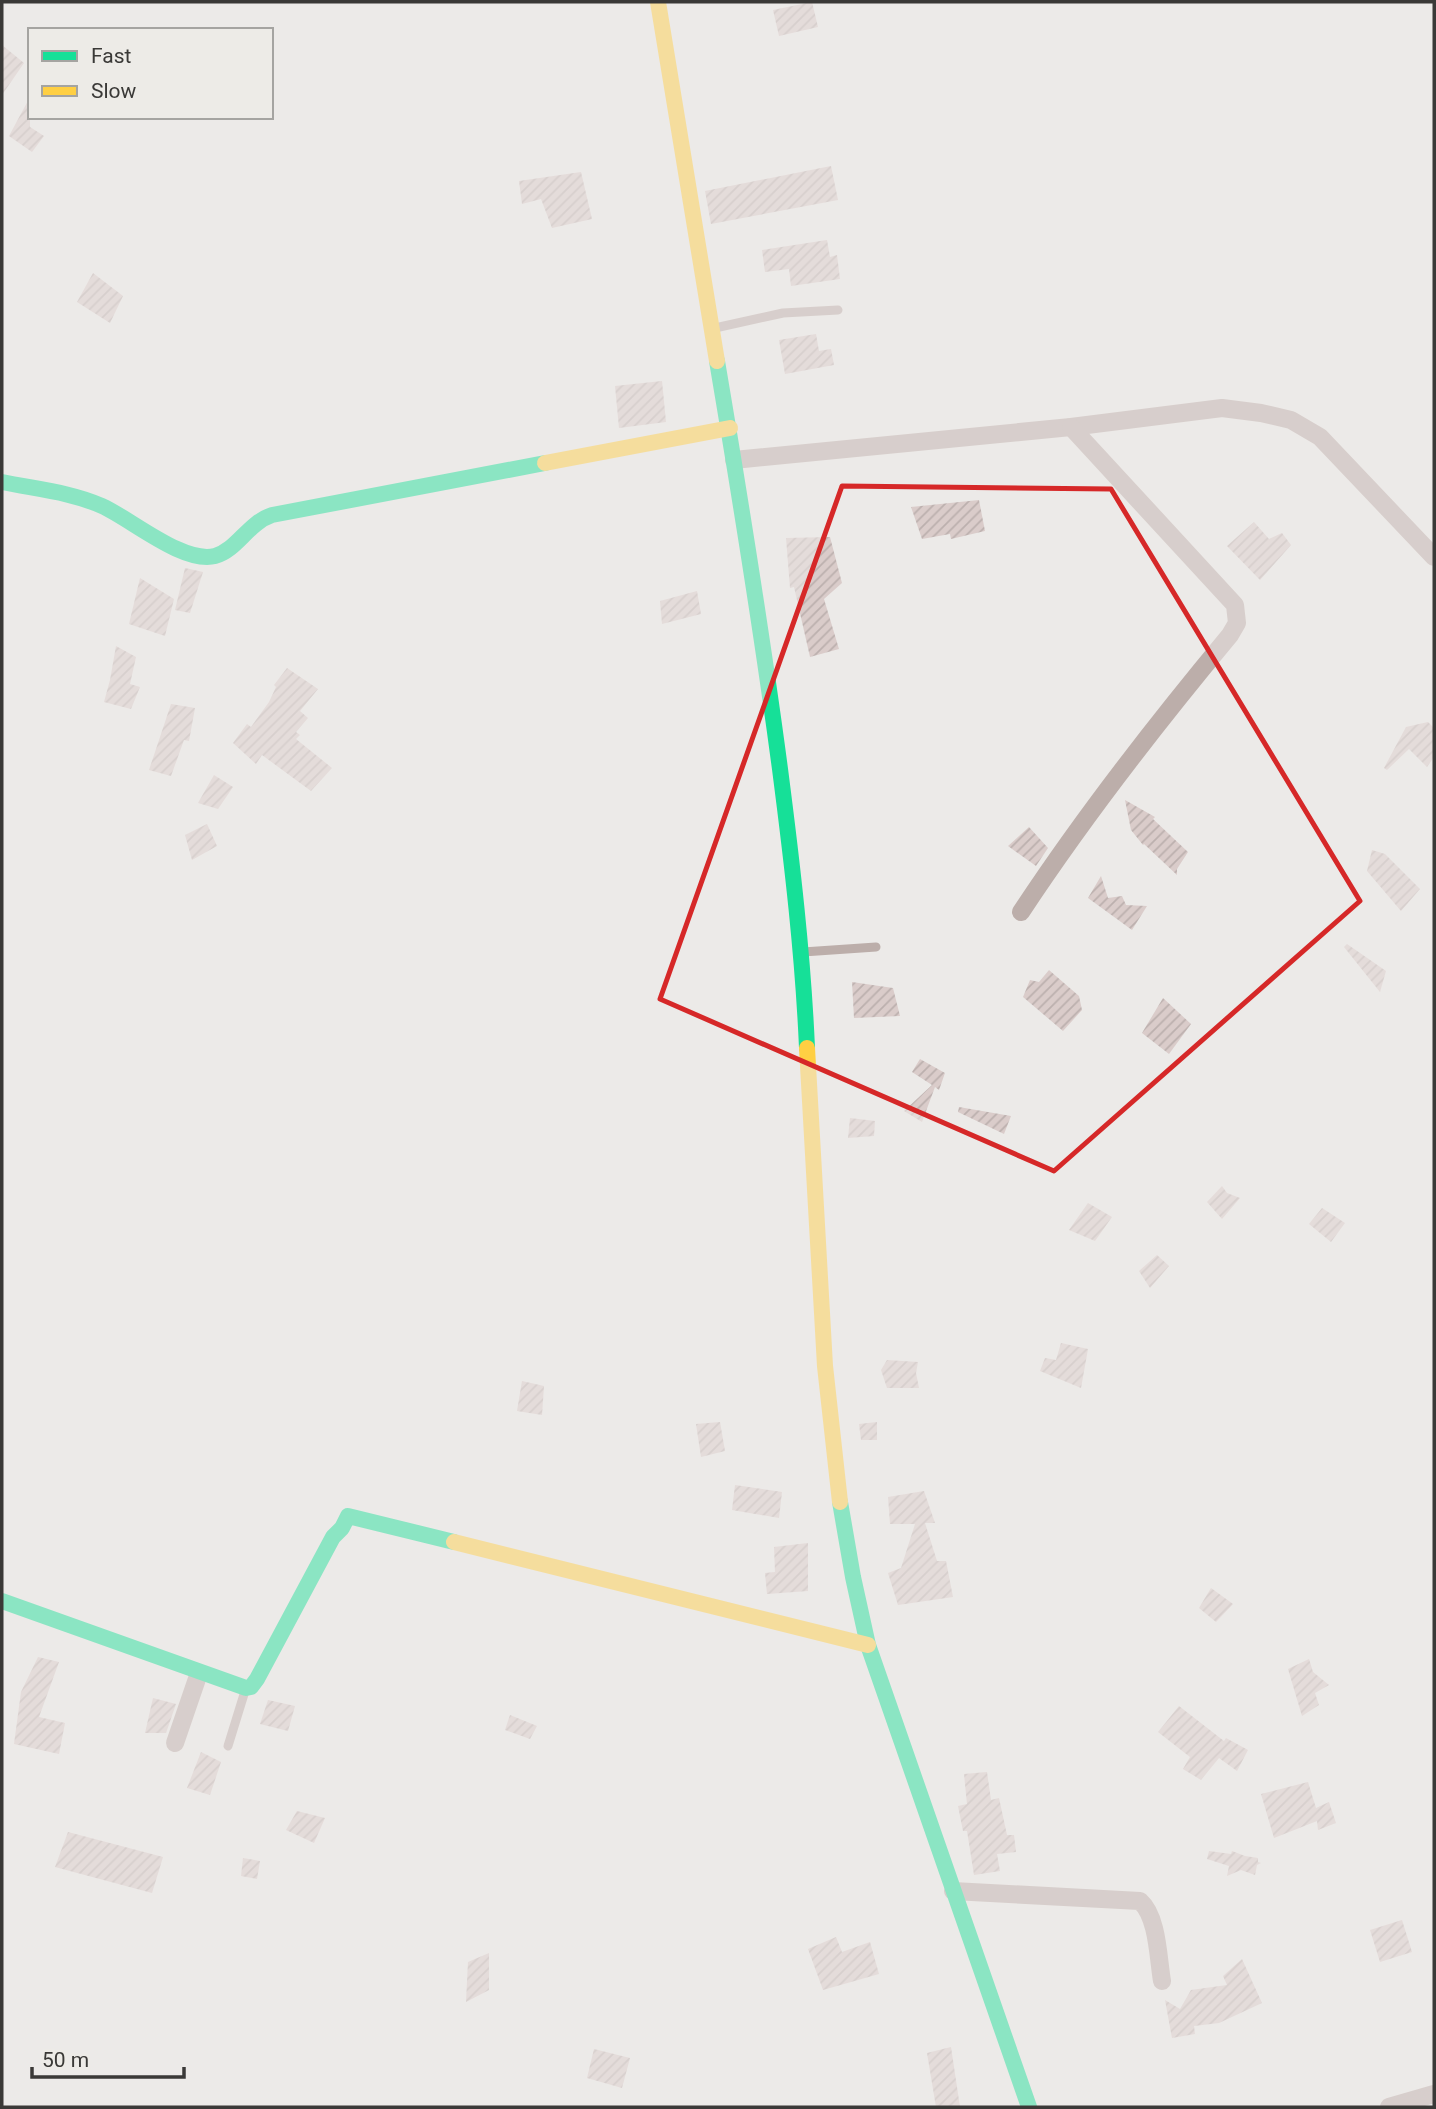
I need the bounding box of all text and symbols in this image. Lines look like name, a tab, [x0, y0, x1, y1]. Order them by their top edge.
legend	[28, 28, 273, 119]
text: Fast	[91, 44, 132, 68]
text: Slow	[91, 79, 137, 103]
scale bar	[32, 2036, 184, 2080]
text: 50 m	[42, 2048, 89, 2072]

